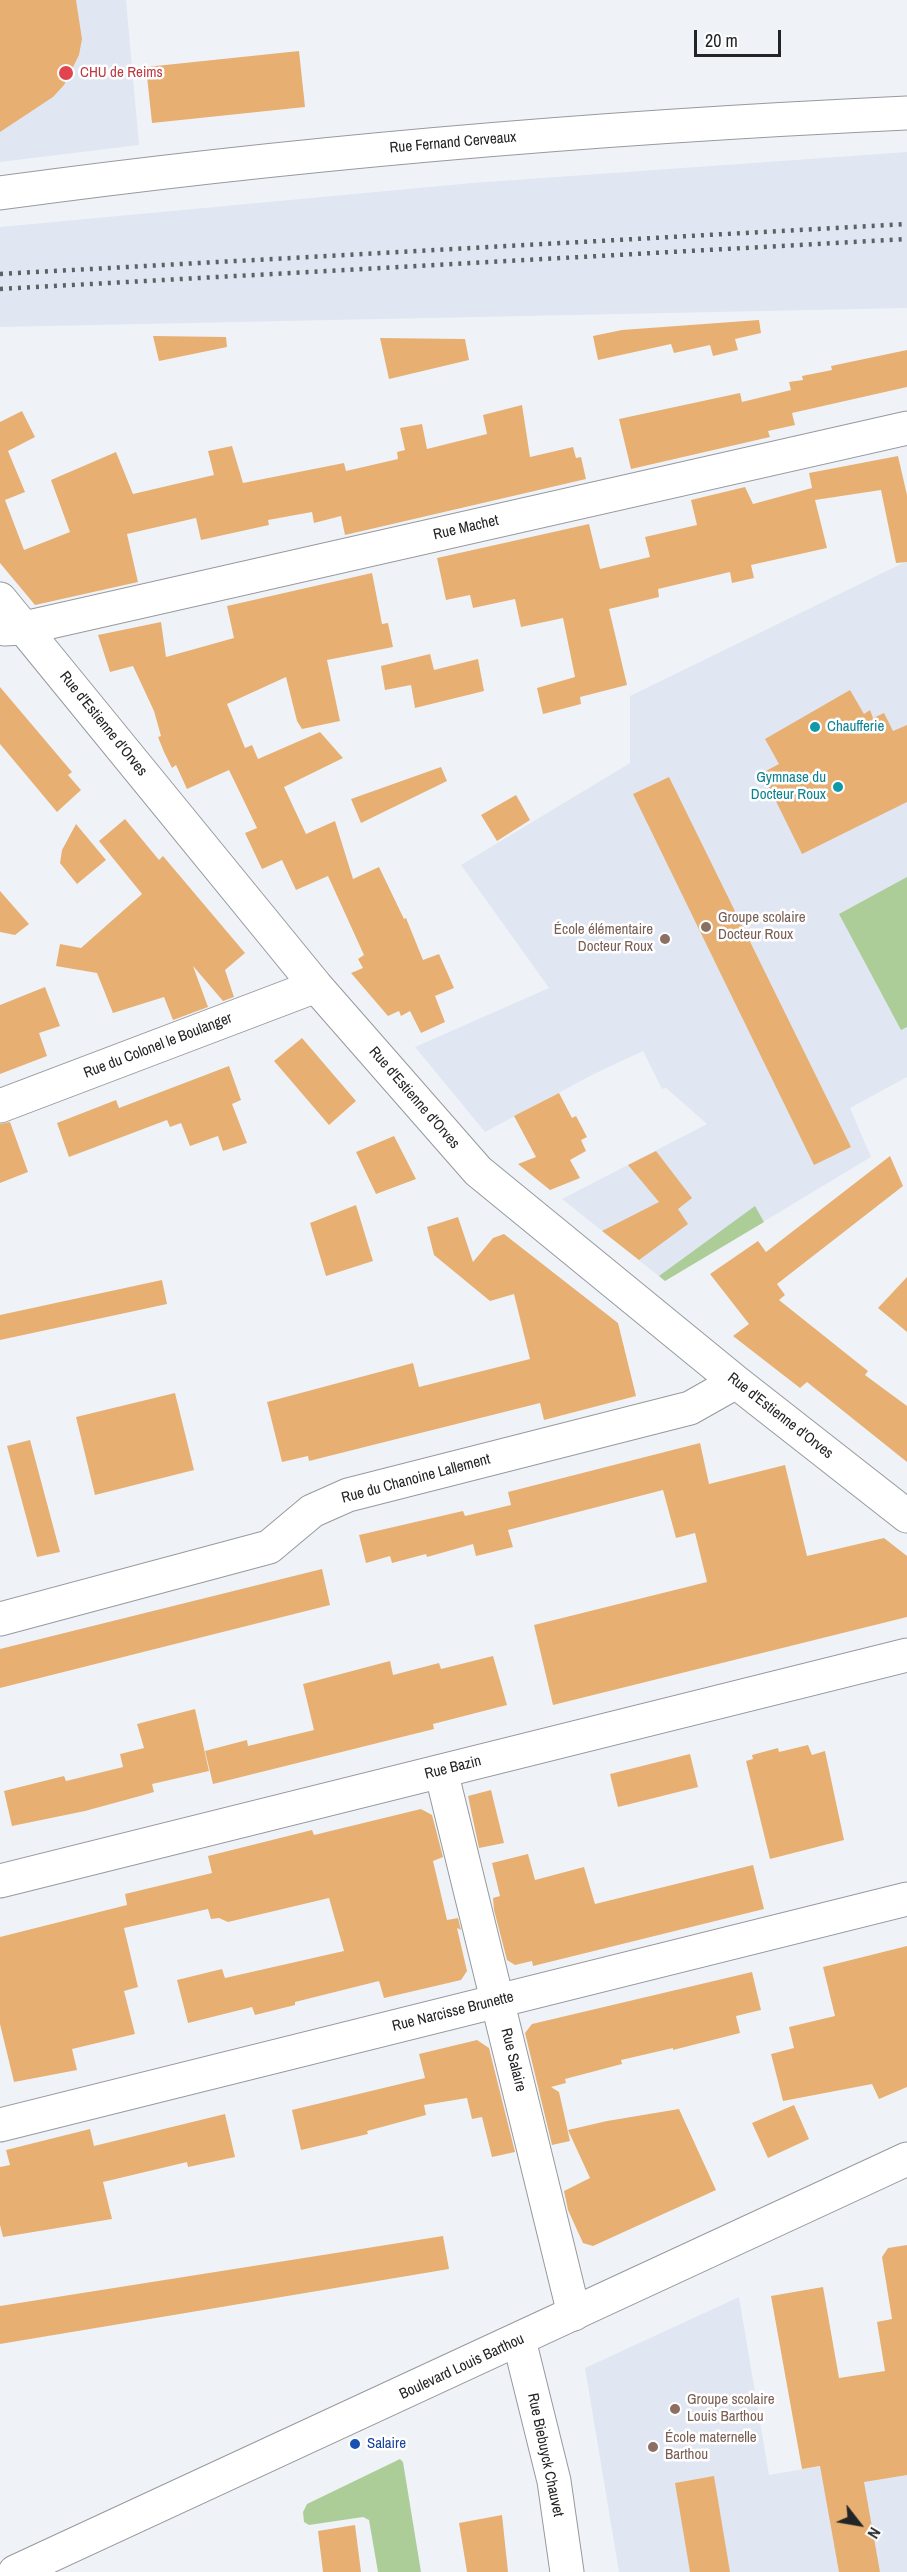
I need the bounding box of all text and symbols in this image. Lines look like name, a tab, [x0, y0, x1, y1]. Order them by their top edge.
scale bar	[697, 18, 784, 56]
text: 20 m	[705, 28, 738, 53]
marker: CHU de Reims	[57, 64, 75, 82]
place label: CHU de Reims	[80, 64, 163, 82]
street label: Rue Fernand Cerveaux	[389, 128, 517, 158]
street label: Rue Machet	[432, 512, 500, 544]
street label: Rue d'Estienne d'Orves	[55, 668, 151, 780]
place label: Chaufferie	[827, 718, 884, 736]
marker: Chaufferie	[808, 720, 822, 734]
place label: Gymnase du Docteur Roux	[751, 769, 826, 804]
marker: Gymnase du Docteur Roux	[831, 780, 845, 794]
place label: Groupe scolaire Docteur Roux	[718, 909, 806, 944]
marker: Groupe scolaire Docteur Roux	[699, 920, 713, 934]
place label: École élémentaire Docteur Roux	[554, 921, 653, 956]
marker: École élémentaire Docteur Roux	[658, 932, 672, 946]
street label: Rue du Colonel le Boulanger	[81, 1009, 235, 1083]
street label: Rue d'Estienne d'Orves	[365, 1043, 463, 1153]
street label: Rue d'Estienne d'Orves	[724, 1369, 836, 1463]
street label: Rue du Chanoine Lallement	[340, 1450, 492, 1508]
street label: Rue Bazin	[423, 1752, 483, 1784]
street label: Rue Narcisse Brunette	[390, 1988, 516, 2036]
street label: Rue Salaire	[496, 2026, 530, 2094]
street label: Boulevard Louis Barthou	[397, 2330, 527, 2404]
place label: Groupe scolaire Louis Barthou	[687, 2391, 775, 2426]
street label: Rue Biebuyck Chauvet	[523, 2392, 567, 2518]
marker: Groupe scolaire Louis Barthou	[668, 2402, 682, 2416]
place label: École maternelle Barthou	[665, 2429, 757, 2464]
place label: Salaire	[367, 2435, 406, 2453]
marker: Salaire	[348, 2437, 362, 2451]
marker: École maternelle Barthou	[646, 2440, 660, 2454]
north arrow	[829, 2494, 889, 2554]
text: N	[863, 2524, 886, 2543]

